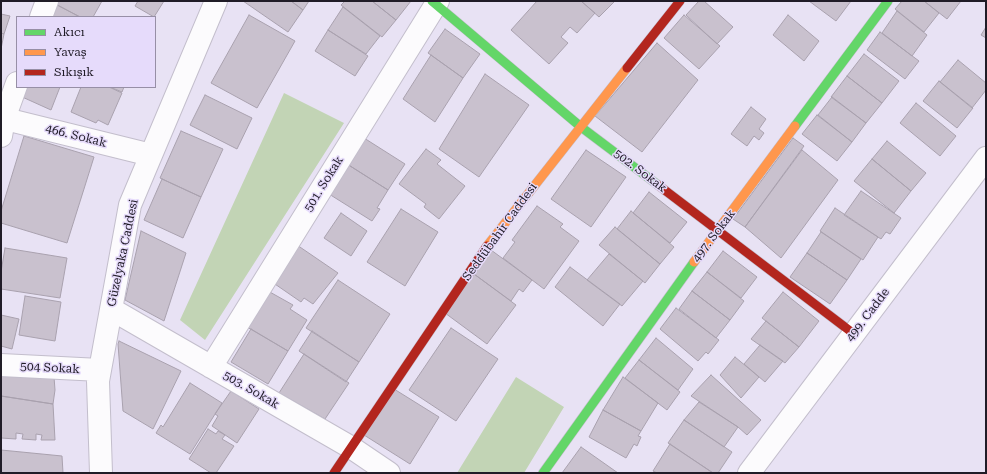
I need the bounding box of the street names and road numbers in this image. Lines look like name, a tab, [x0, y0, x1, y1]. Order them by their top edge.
street label: 466. Sokak	[44, 121, 108, 151]
street label: 502. Sokak	[611, 146, 669, 196]
street label: 501. Sokak	[301, 154, 347, 214]
street label: Seddübahir Caddesi	[460, 180, 540, 284]
street label: Güzelyaka Caddesi	[105, 198, 141, 308]
street label: 497. Sokak	[689, 207, 739, 265]
street label: 499. Cadde	[843, 285, 893, 345]
street label: 504 Sokak	[20, 359, 80, 377]
street label: 503. Sokak	[220, 368, 282, 412]

